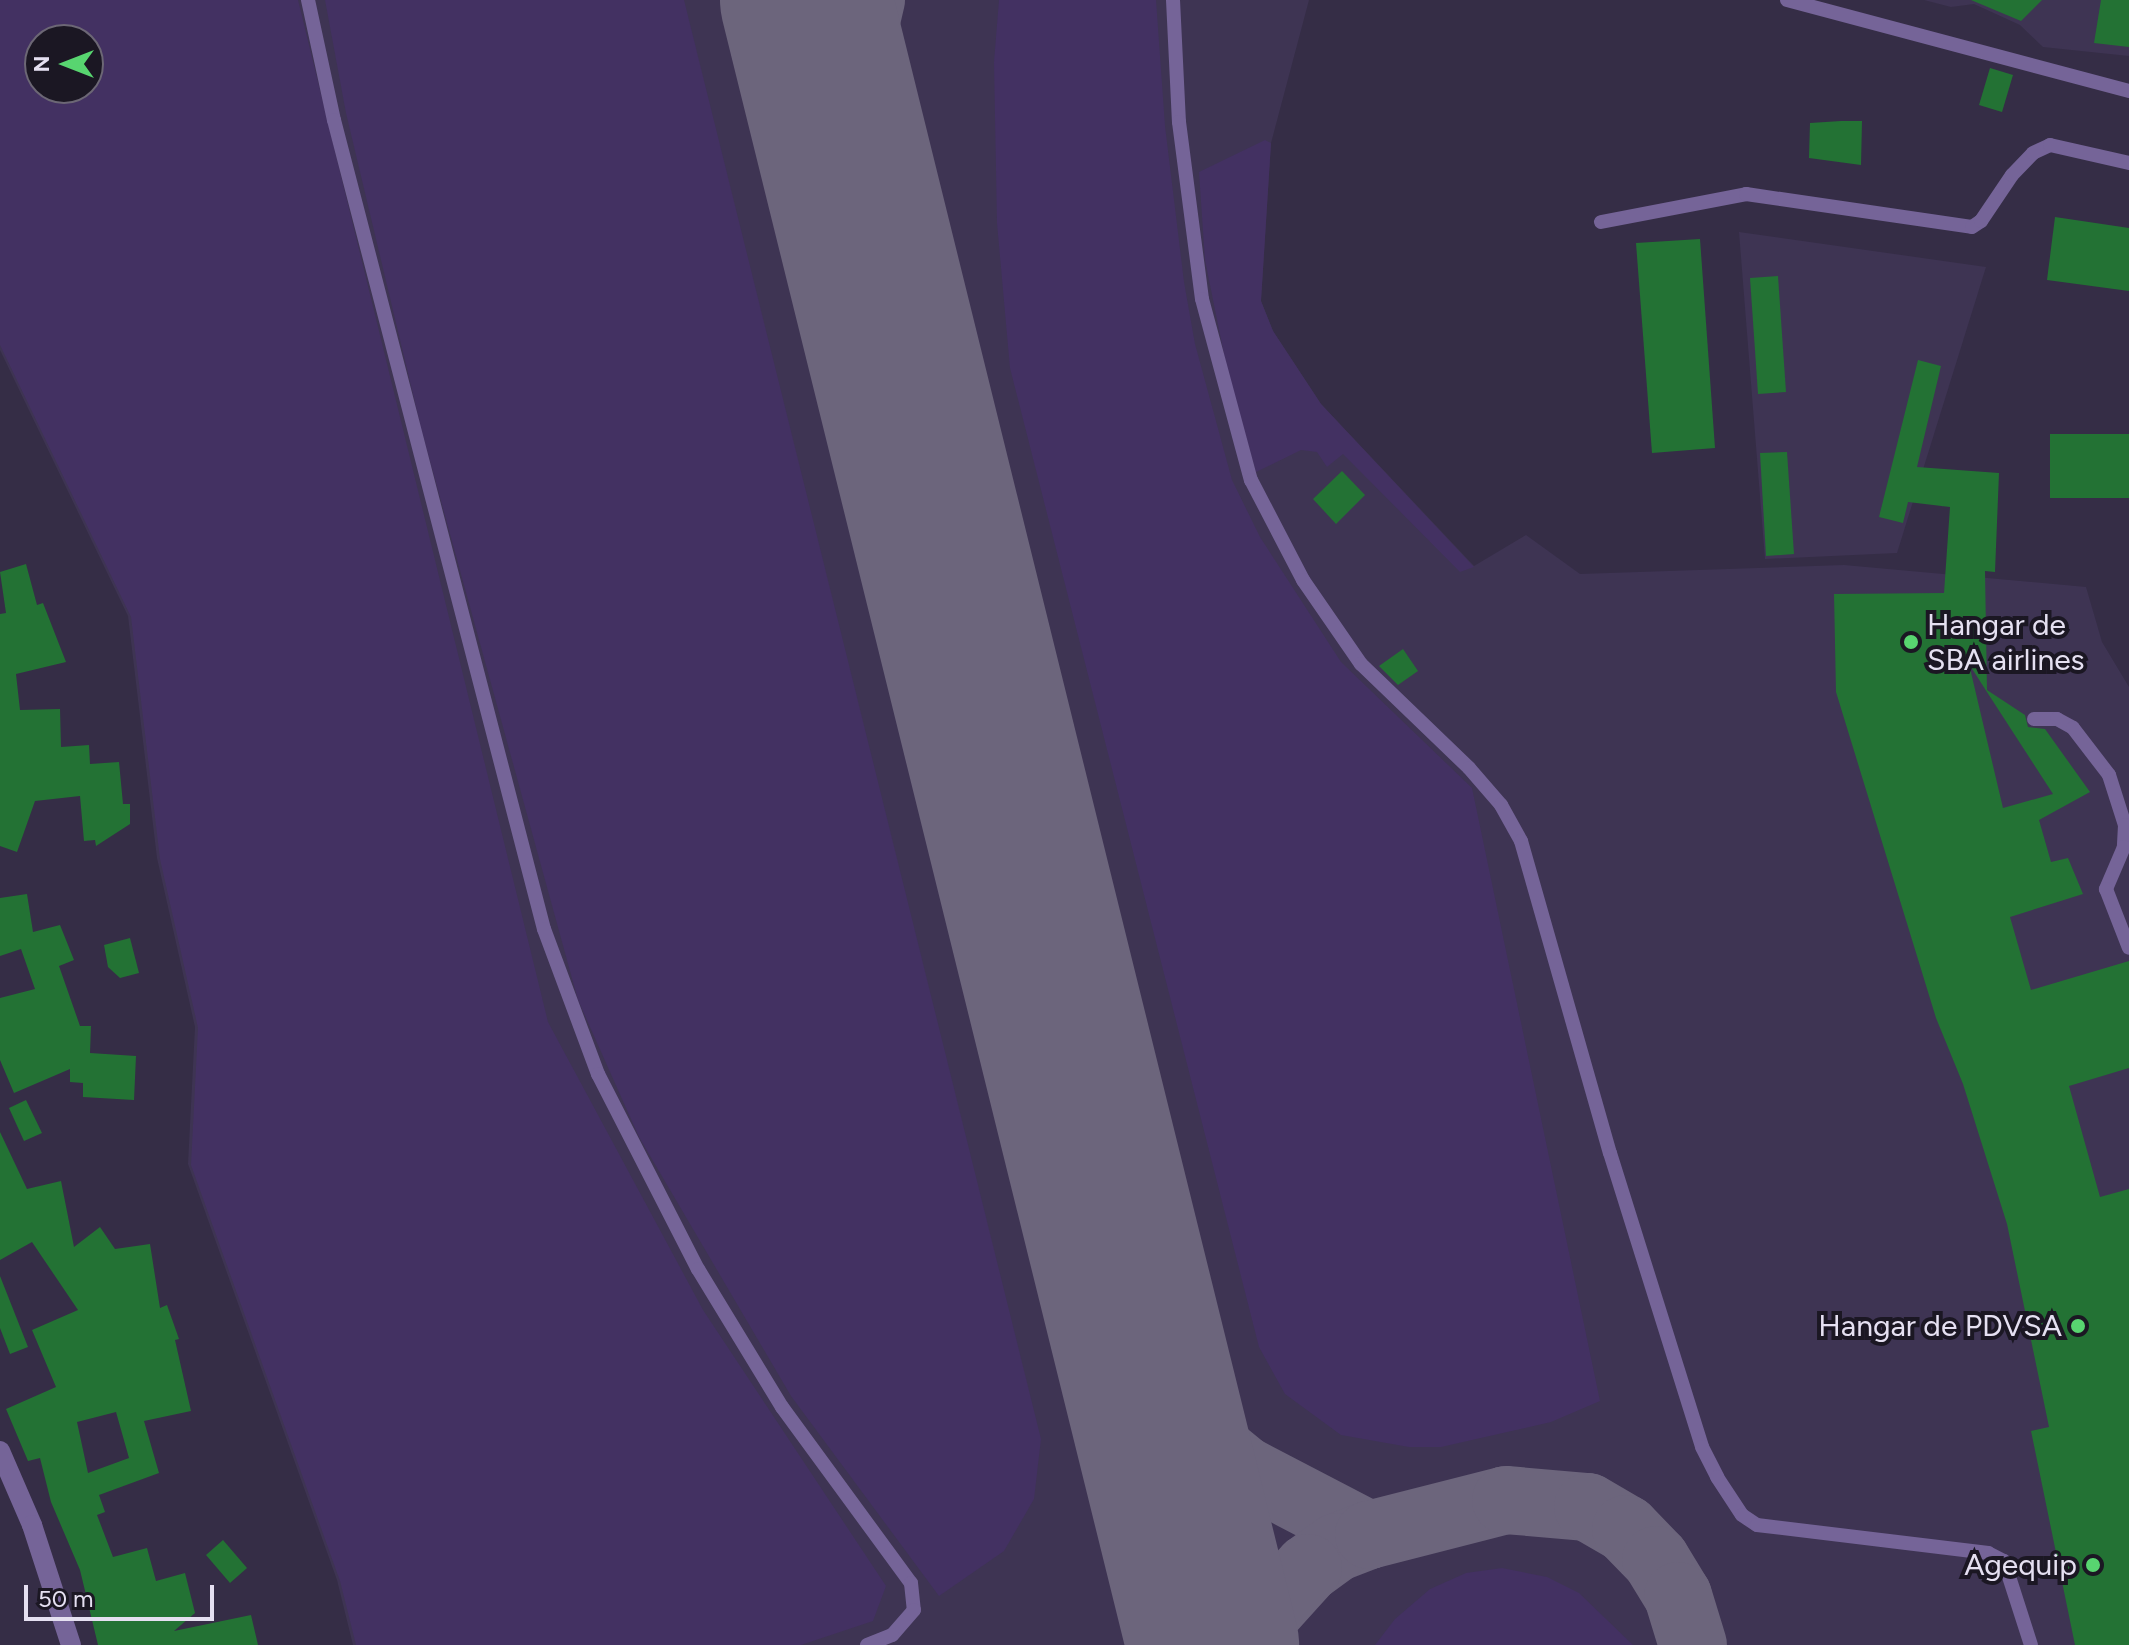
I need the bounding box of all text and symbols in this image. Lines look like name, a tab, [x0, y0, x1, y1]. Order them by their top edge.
north arrow	[24, 24, 104, 104]
text: N	[28, 56, 55, 73]
place label: Hangar de SBA airlines	[1927, 607, 2085, 678]
marker: Hangar de SBA airlines	[1902, 633, 1920, 651]
place label: Hangar de PDVSA	[1818, 1308, 2062, 1344]
marker: Hangar de PDVSA	[2069, 1317, 2087, 1335]
place label: Agequip	[1964, 1547, 2077, 1583]
marker: Agequip	[2084, 1556, 2102, 1574]
scale bar	[28, 1569, 218, 1619]
text: 50 m	[38, 1584, 94, 1613]

